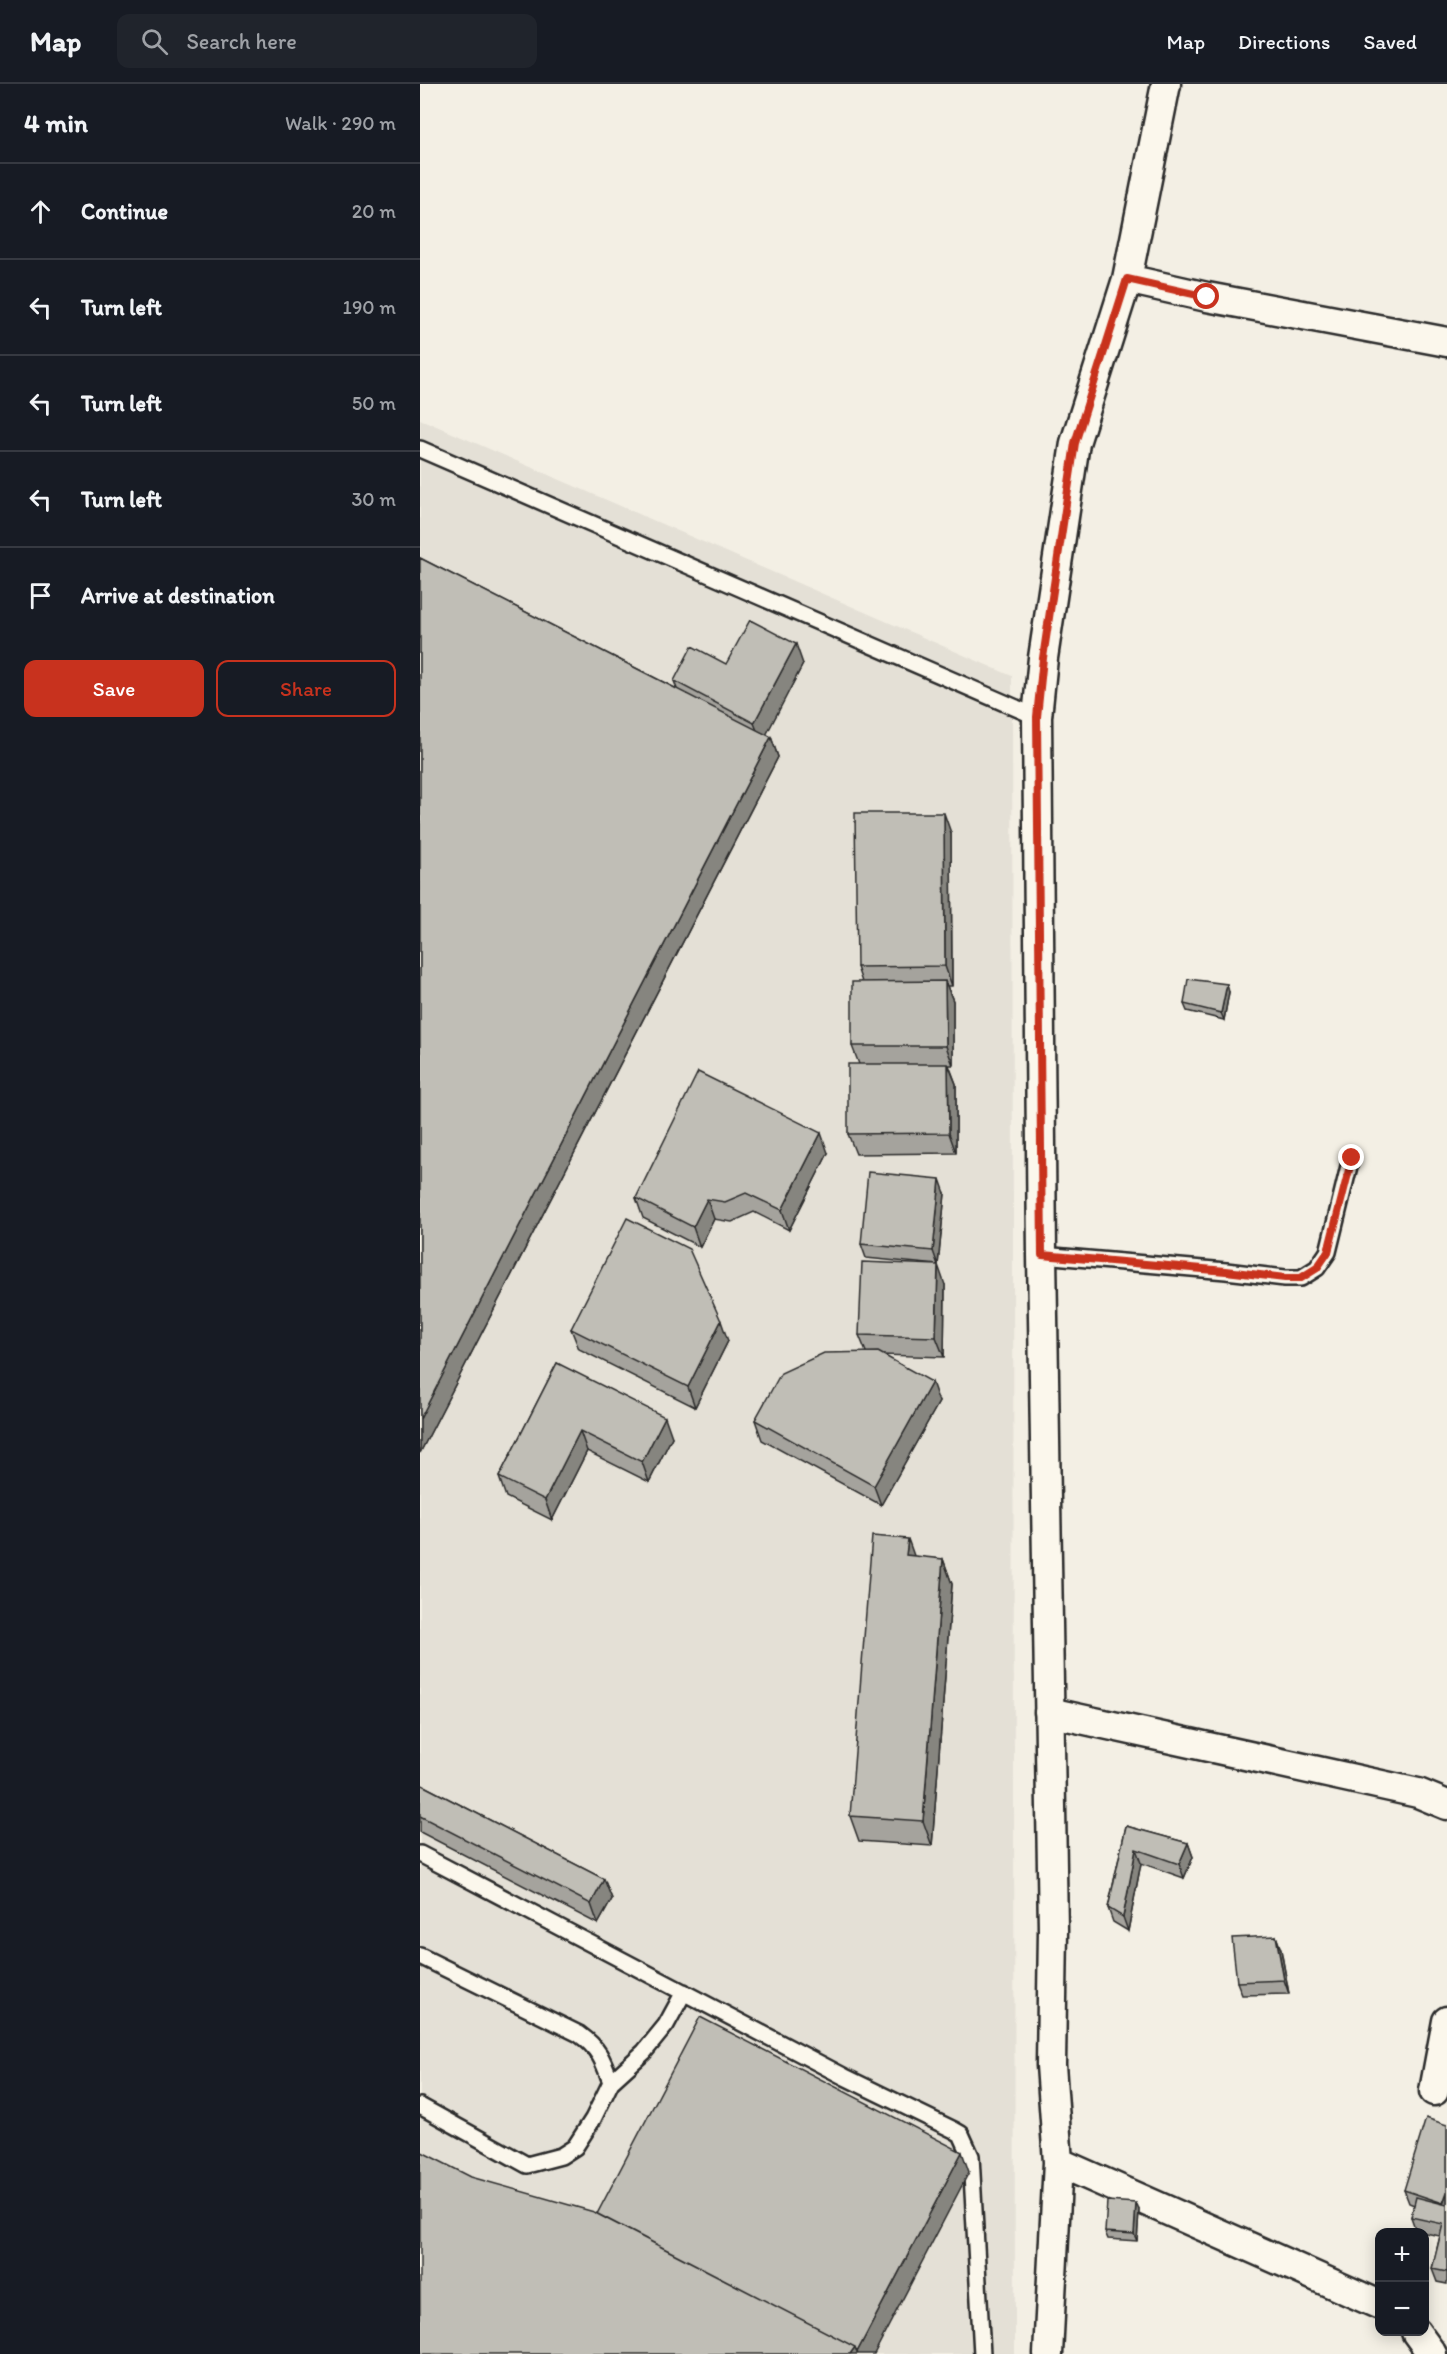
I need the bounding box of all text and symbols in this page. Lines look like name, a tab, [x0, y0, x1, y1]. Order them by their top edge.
search box	[117, 14, 537, 68]
text: Map	[30, 24, 81, 58]
icon: search	[138, 25, 171, 58]
text: Search here	[186, 28, 297, 55]
text: Map	[1167, 29, 1205, 54]
text: Directions	[1238, 29, 1330, 54]
text: Saved	[1363, 29, 1417, 54]
text: 4 min	[24, 107, 88, 139]
text: Walk · 290 m	[285, 111, 396, 135]
icon: ahead	[24, 195, 57, 228]
text: Continue	[81, 198, 168, 225]
text: 20 m	[352, 199, 396, 223]
route start	[1193, 283, 1219, 309]
icon: left	[24, 291, 57, 324]
text: Turn left	[81, 294, 162, 321]
text: 190 m	[343, 295, 396, 319]
icon: left	[24, 387, 57, 420]
text: Turn left	[81, 390, 162, 417]
text: 50 m	[352, 391, 396, 415]
icon: left	[24, 483, 57, 516]
text: Turn left	[81, 486, 162, 513]
text: 30 m	[351, 487, 396, 511]
icon: arrive	[24, 579, 57, 612]
text: Arrive at destination	[81, 582, 275, 609]
button: Save	[24, 660, 204, 717]
button: Share	[216, 660, 396, 717]
route end	[1338, 1144, 1364, 1170]
map controls	[1375, 2228, 1429, 2336]
button: +	[1375, 2228, 1429, 2282]
button: −	[1375, 2282, 1429, 2336]

